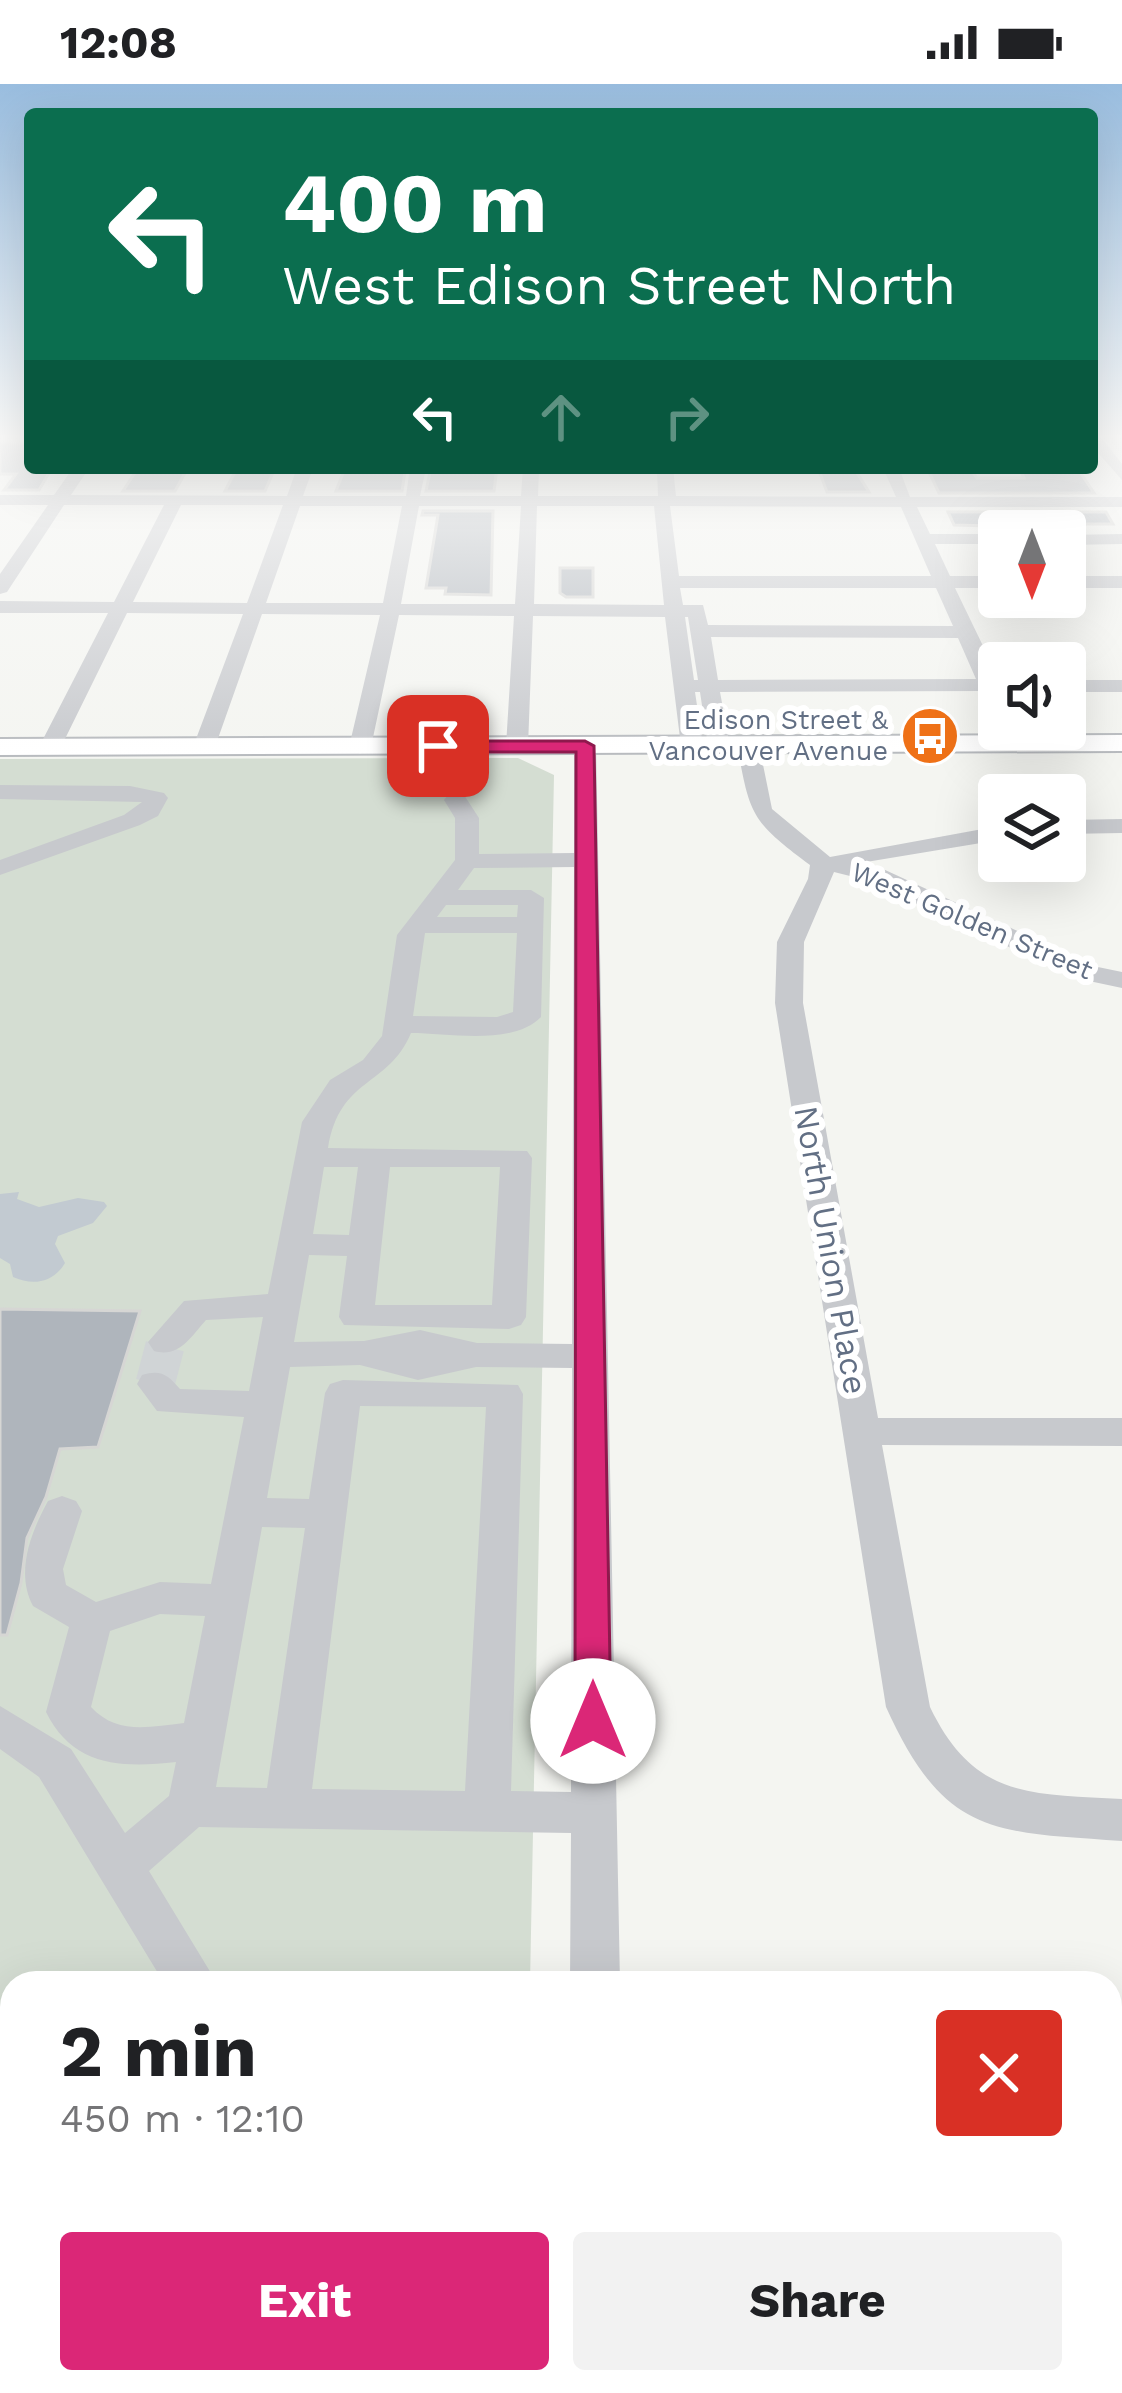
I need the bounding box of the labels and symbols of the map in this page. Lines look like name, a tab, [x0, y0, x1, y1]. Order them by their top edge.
north arrow	[978, 510, 1086, 618]
pin	[387, 695, 489, 797]
place label: Edison Street & Vancouver Avenue	[649, 704, 888, 767]
bus stop icon: Edison Street & Vancouver Avenue	[899, 705, 961, 767]
street label: West Golden Street	[847, 856, 1097, 986]
street label: North Union Place	[786, 1103, 876, 1397]
position arrow	[530, 1658, 656, 1784]

